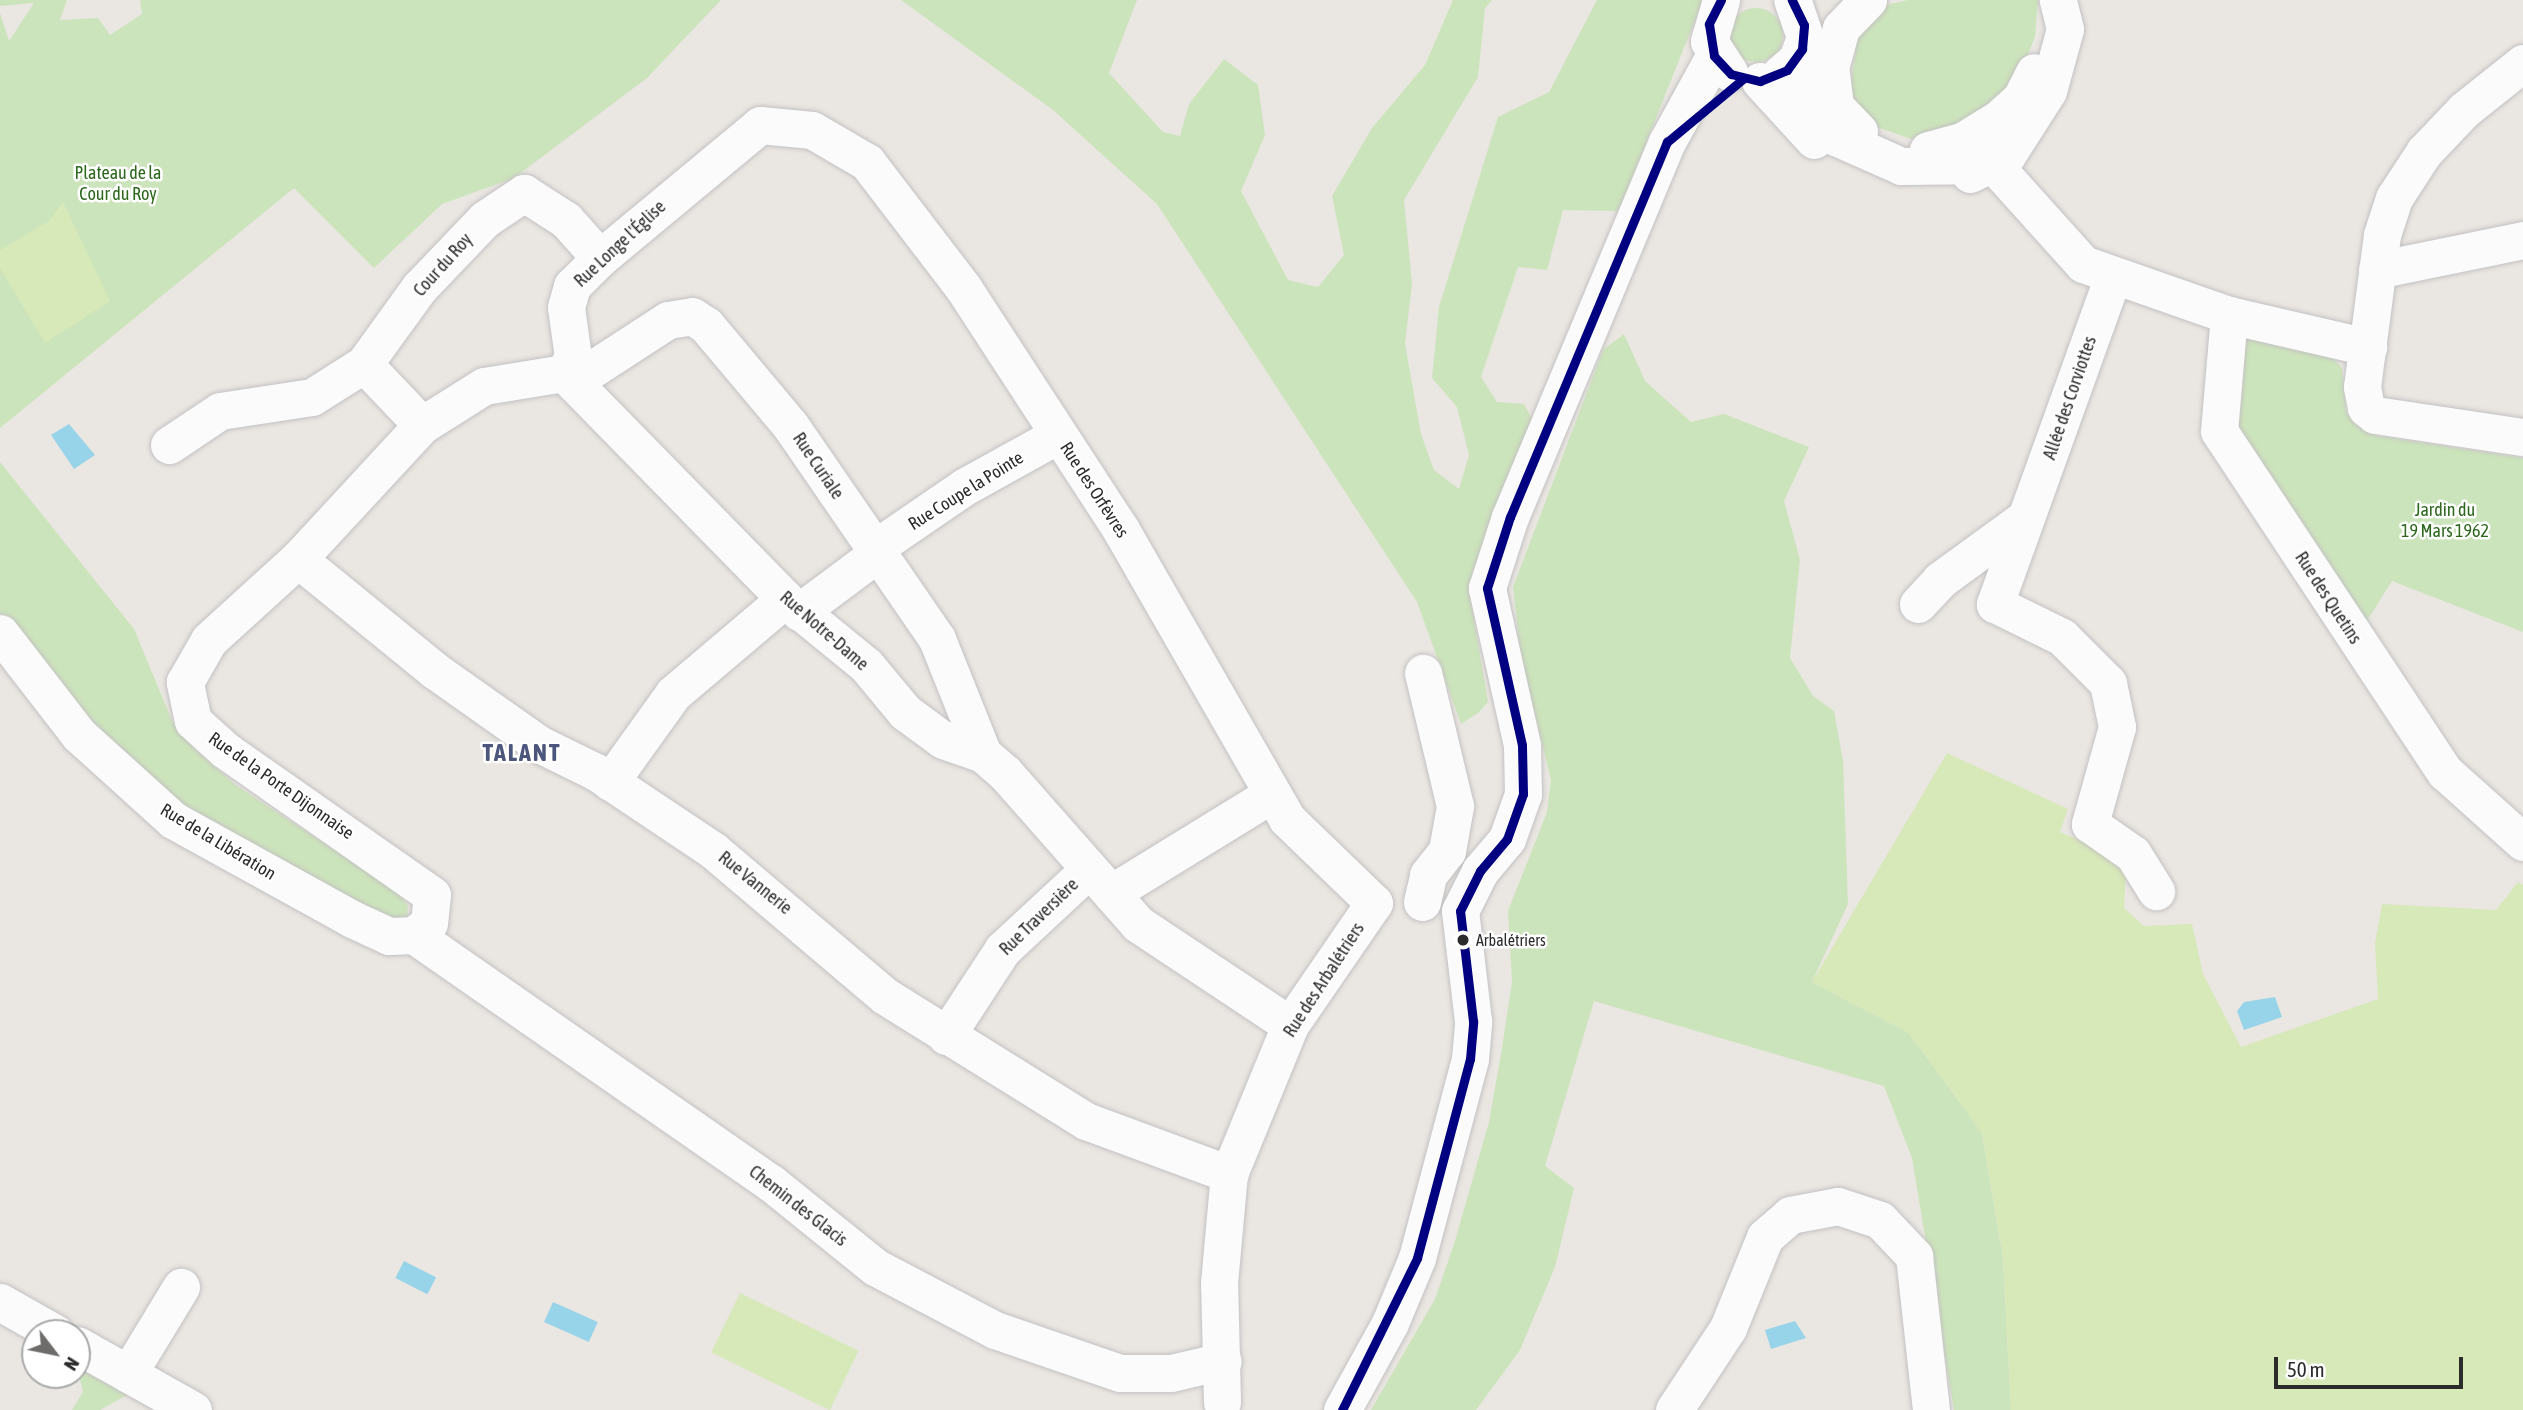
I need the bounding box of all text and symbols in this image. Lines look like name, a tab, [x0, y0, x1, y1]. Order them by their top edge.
park label: Plateau de la Cour du Roy	[75, 163, 161, 206]
street label: Rue Longe l'Église	[570, 196, 670, 292]
street label: Cour du Roy	[409, 229, 477, 301]
street label: Allée des Corviottes	[2039, 333, 2101, 463]
street label: Rue Curiale	[788, 429, 848, 503]
street label: Rue des Orfèvres	[1055, 438, 1133, 542]
street label: Rue Coupe la Pointe	[905, 447, 1027, 535]
park label: Jardin du 19 Mars 1962	[2401, 500, 2489, 542]
street label: Rue des Quetins	[2290, 548, 2366, 648]
street label: Rue Notre-Dame	[775, 587, 873, 675]
street label: Rue de la Porte Dijonnaise	[204, 728, 358, 844]
district label: TALANT	[483, 739, 561, 767]
street label: Rue de la Libération	[156, 799, 280, 885]
street label: Rue Vannerie	[714, 847, 796, 919]
street label: Rue Traversière	[995, 874, 1083, 960]
street label: Rue des Arbalétriers	[1279, 919, 1369, 1041]
place label: Arbalétriers	[1476, 930, 1546, 950]
marker: Arbalétriers	[1456, 933, 1470, 947]
street label: Chemin des Glacis	[745, 1161, 851, 1251]
north arrow	[21, 1319, 91, 1389]
scale bar	[2278, 1344, 2467, 1388]
text: N	[60, 1353, 84, 1375]
text: 50 m	[2287, 1357, 2325, 1381]

